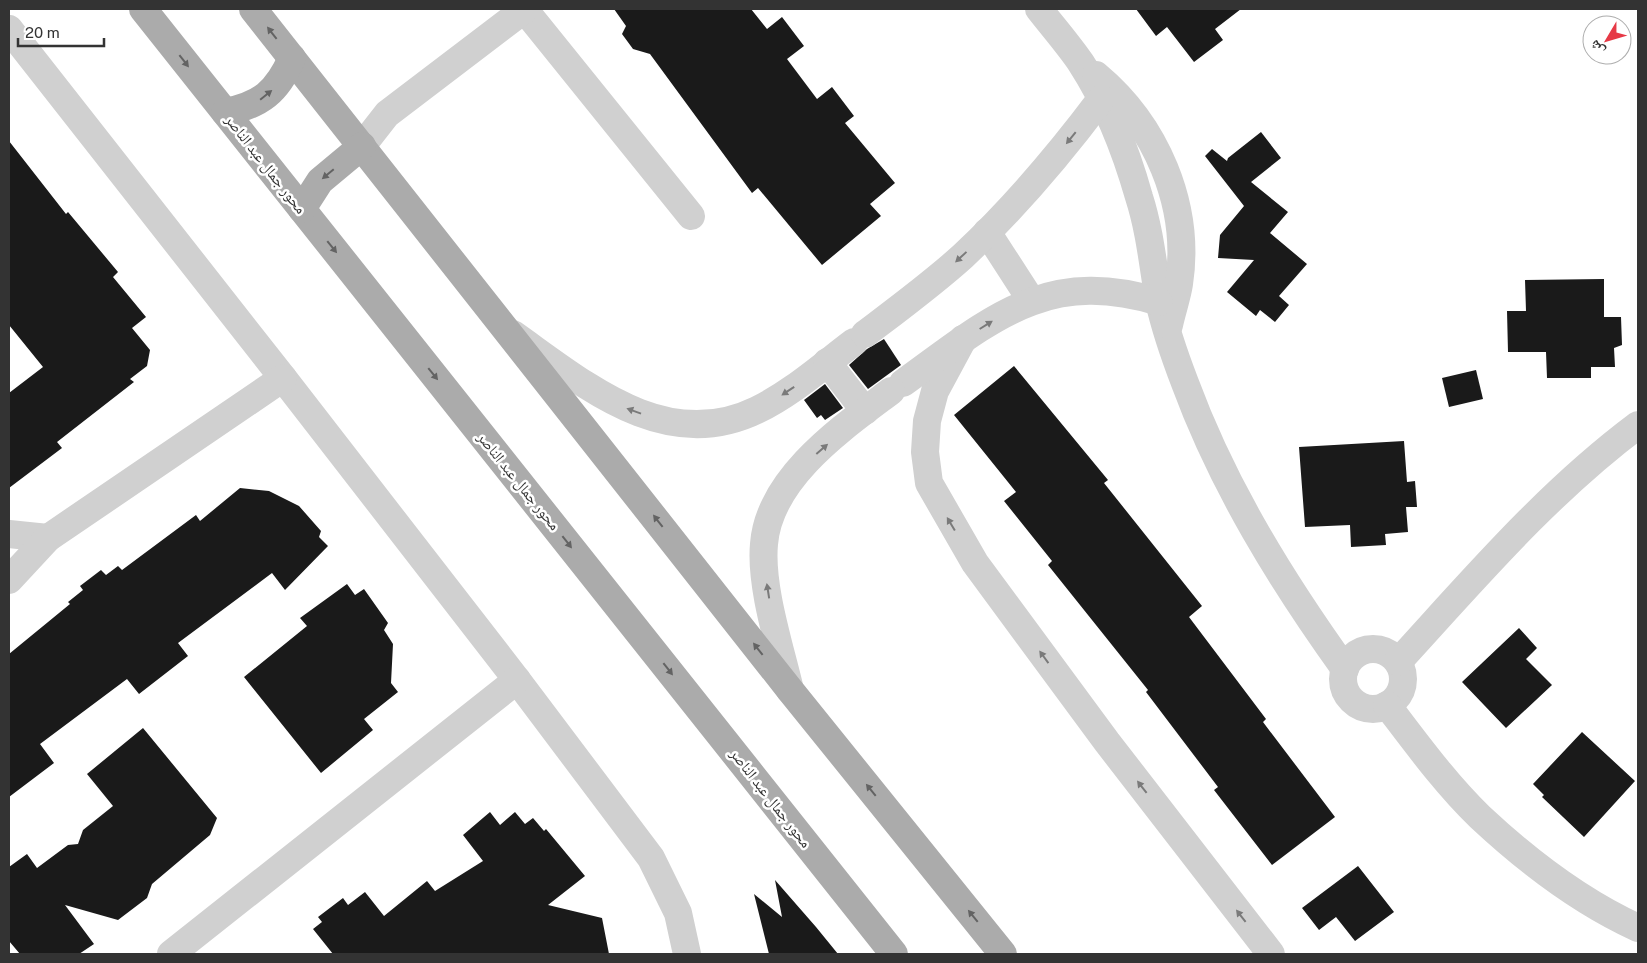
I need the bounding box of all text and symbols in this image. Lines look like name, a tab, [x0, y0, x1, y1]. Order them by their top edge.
scale bar	[18, 15, 104, 47]
north arrow	[1582, 15, 1632, 65]
text: 20 m	[25, 24, 60, 41]
one-way arrow	[267, 27, 278, 40]
text: ش	[1586, 36, 1608, 59]
one-way arrow	[178, 54, 189, 67]
one-way arrow	[260, 90, 273, 100]
street label: محور جمال عبد الناصر	[220, 110, 310, 218]
one-way arrow	[1066, 131, 1077, 144]
one-way arrow	[322, 168, 334, 179]
one-way arrow	[327, 240, 338, 253]
one-way arrow	[955, 251, 967, 263]
one-way arrow	[980, 320, 993, 330]
one-way arrow	[428, 367, 439, 380]
one-way arrow	[781, 386, 795, 396]
one-way arrow	[627, 407, 642, 414]
street label: محور جمال عبد الناصر	[472, 428, 564, 535]
one-way arrow	[815, 443, 828, 454]
one-way arrow	[653, 515, 664, 528]
one-way arrow	[947, 517, 956, 530]
one-way arrow	[562, 535, 573, 548]
one-way arrow	[764, 583, 772, 599]
one-way arrow	[753, 643, 764, 656]
one-way arrow	[1039, 650, 1049, 664]
one-way arrow	[663, 662, 674, 675]
street label: محور جمال عبد الناصر	[725, 744, 815, 852]
one-way arrow	[1136, 781, 1147, 794]
one-way arrow	[865, 784, 876, 797]
one-way arrow	[1236, 909, 1246, 923]
one-way arrow	[967, 910, 978, 923]

